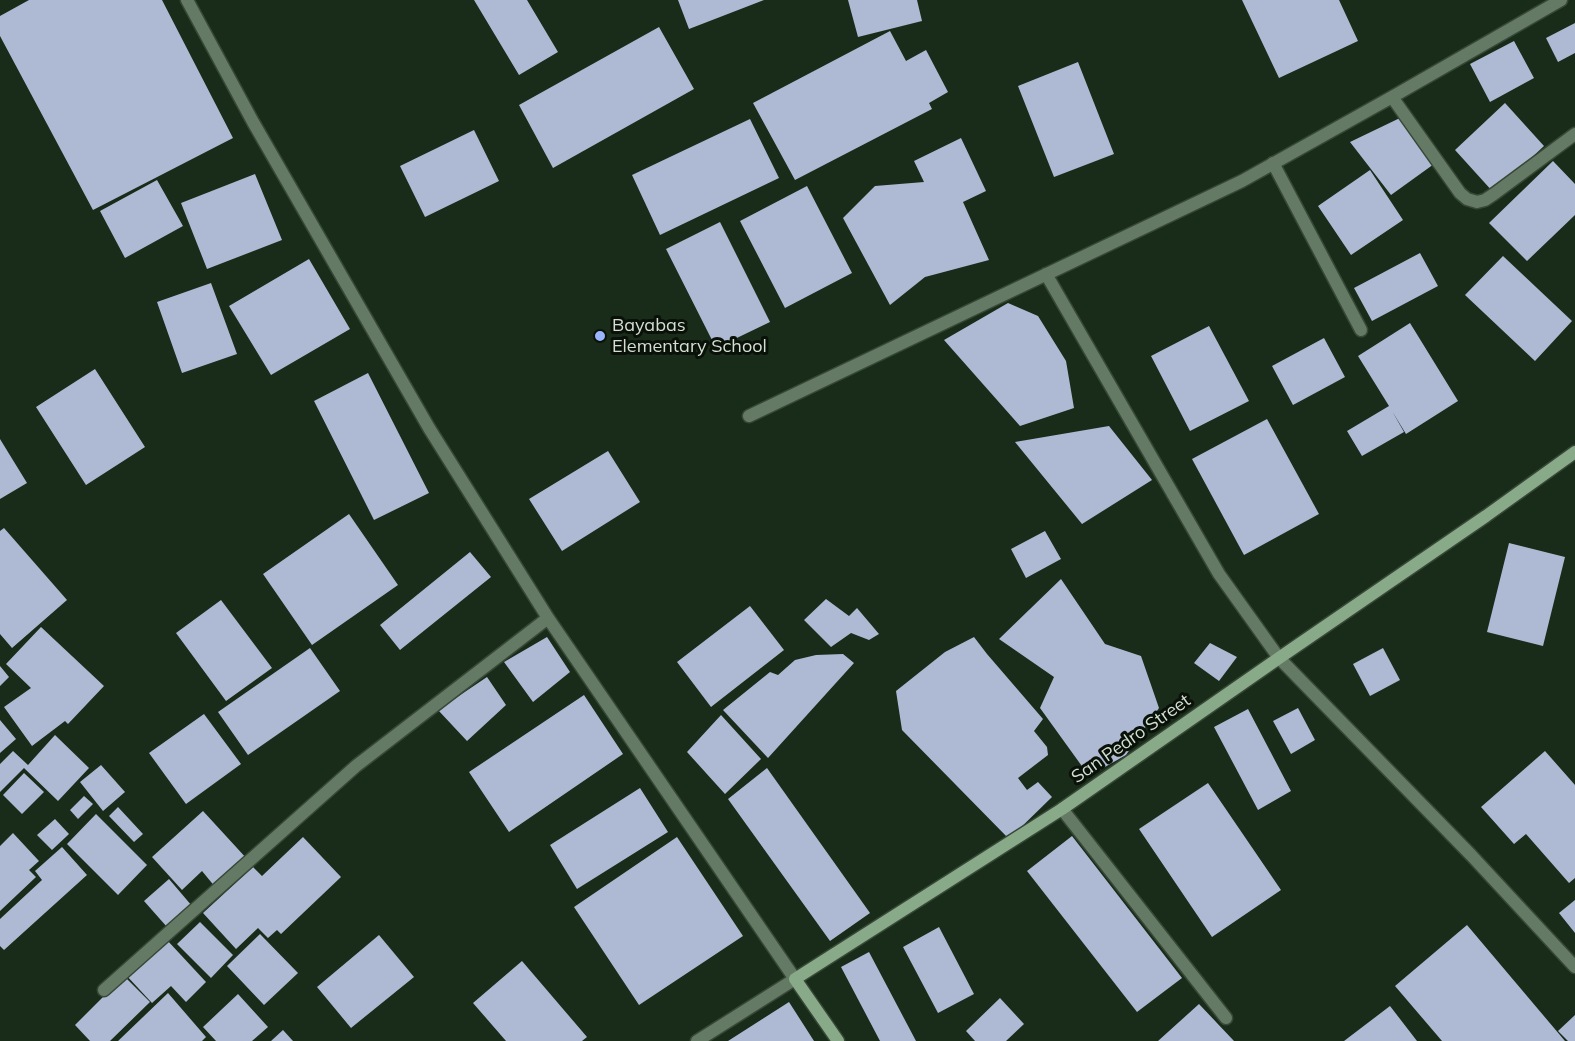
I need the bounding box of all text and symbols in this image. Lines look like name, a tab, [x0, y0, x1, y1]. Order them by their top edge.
place label: Bayabas Elementary School	[612, 315, 767, 358]
marker: Bayabas Elementary School	[593, 329, 607, 343]
street label: San Pedro Street	[1067, 690, 1195, 788]

